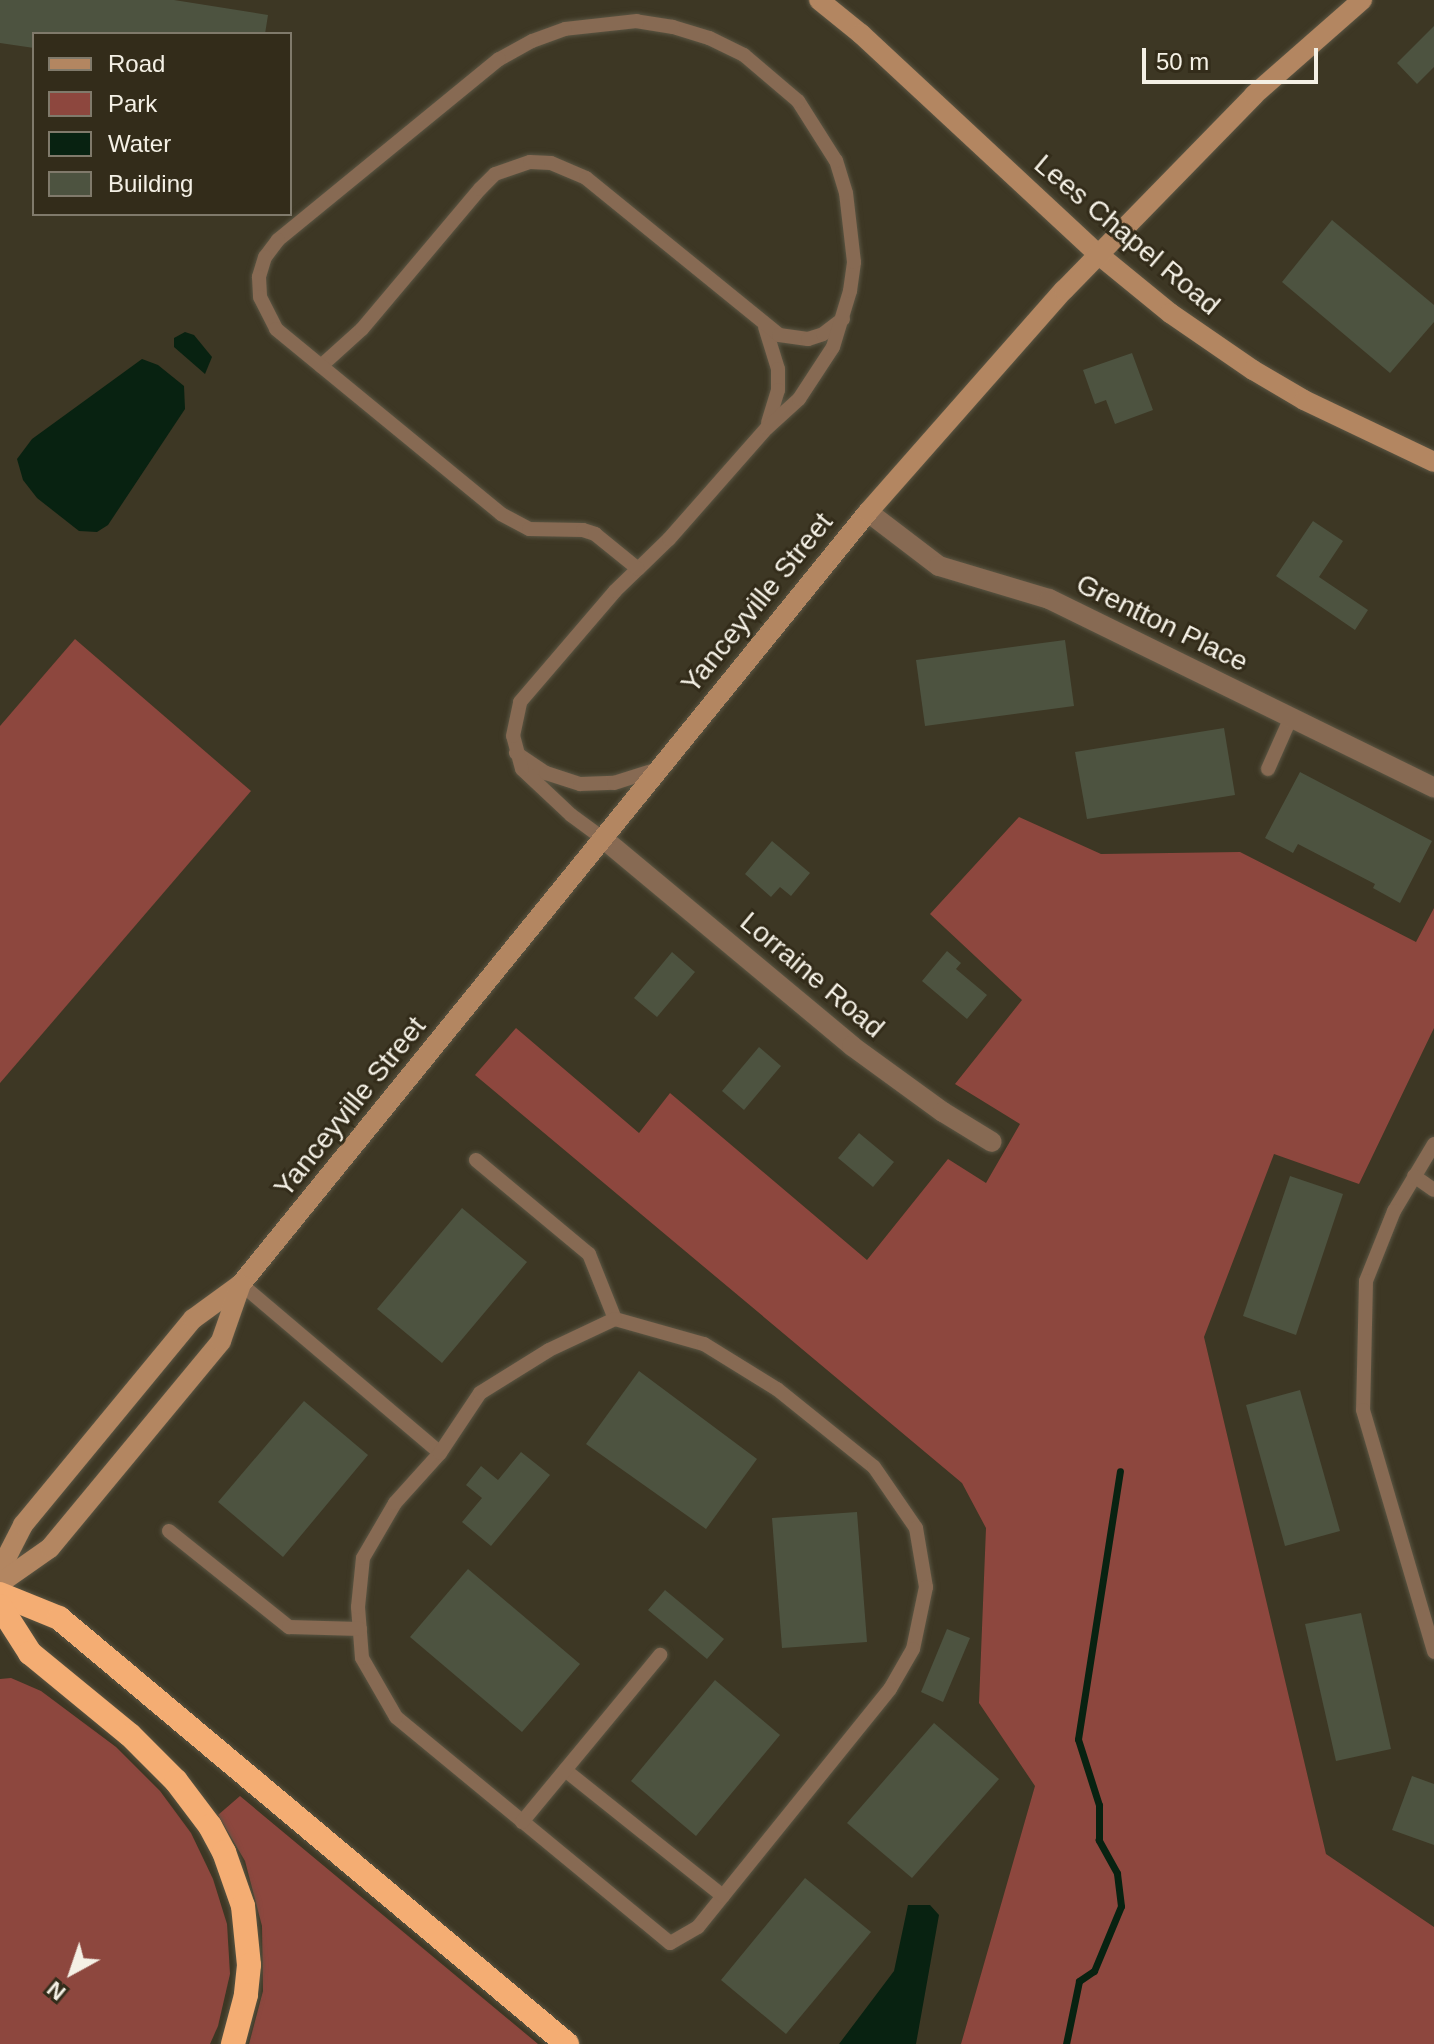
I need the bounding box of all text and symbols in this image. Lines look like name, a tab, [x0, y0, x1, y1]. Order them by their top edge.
legend	[32, 32, 292, 216]
scale bar	[1146, 32, 1322, 82]
text: 50 m	[1156, 48, 1209, 75]
text: Road	[108, 50, 165, 77]
text: Park	[108, 90, 157, 117]
text: Water	[108, 130, 171, 157]
street label: Lees Chapel Road	[1027, 148, 1227, 322]
text: Building	[108, 170, 193, 197]
street label: Yanceyville Street	[674, 506, 840, 700]
street label: Grentton Place	[1071, 567, 1253, 679]
street label: Lorraine Road	[733, 905, 891, 1045]
street label: Yanceyville Street	[267, 1010, 433, 1204]
north arrow	[32, 1932, 112, 2012]
text: N	[42, 1976, 70, 2005]

